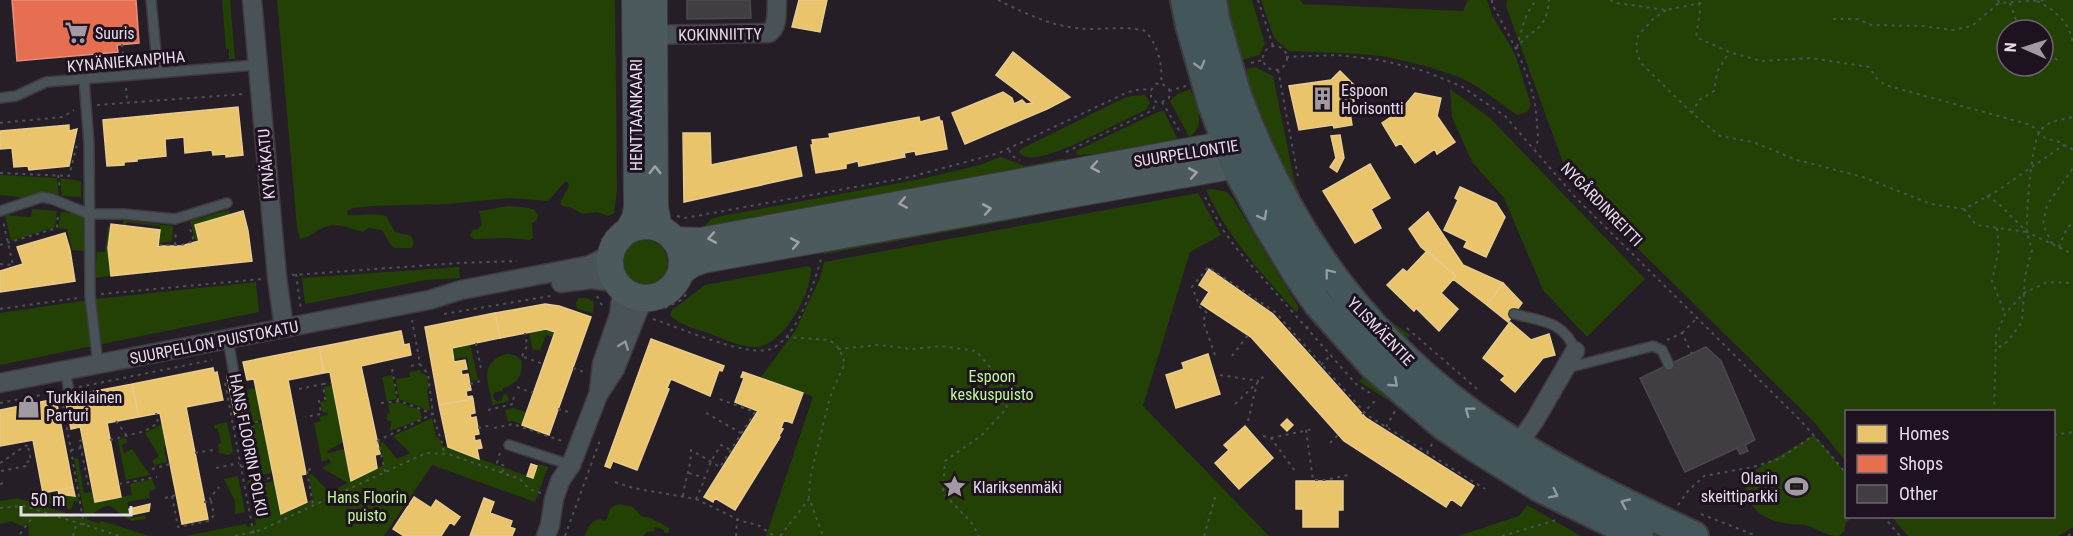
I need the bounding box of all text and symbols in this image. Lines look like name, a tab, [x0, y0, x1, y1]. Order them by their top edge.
north arrow	[1995, 18, 2055, 78]
supermarket icon: Suuris	[64, 20, 90, 46]
place label: Suuris	[95, 24, 135, 43]
street label: KOKINNIITTY	[678, 24, 763, 45]
text: N	[2001, 42, 2020, 53]
street label: KYNÄNIEKANPIHA	[66, 47, 186, 76]
street label: HENTTAANKAARI	[627, 59, 646, 171]
one-way arrow	[1193, 59, 1206, 69]
place label: Espoon Horisontti	[1341, 81, 1404, 118]
building icon: Espoon Horisontti	[1310, 86, 1336, 112]
street label: KYNÄKATU	[254, 128, 279, 200]
street label: SUURPELLONTIE	[1132, 136, 1240, 171]
street label: NYGÅRDINREITTI	[1557, 158, 1647, 250]
one-way arrow	[1090, 160, 1100, 173]
one-way arrow	[649, 166, 661, 175]
one-way arrow	[1187, 167, 1197, 180]
one-way arrow	[899, 196, 909, 209]
one-way arrow	[982, 203, 992, 216]
one-way arrow	[1256, 210, 1267, 221]
one-way arrow	[707, 232, 716, 244]
one-way arrow	[790, 237, 800, 250]
one-way arrow	[1326, 269, 1337, 280]
street label: YLISMÄENTIE	[1343, 293, 1418, 370]
street label: SUURPELLON PUISTOKATU	[128, 317, 300, 368]
one-way arrow	[617, 341, 629, 352]
park label: Espoon keskuspuisto	[950, 367, 1034, 404]
street label: HANS FLOORIN POLKU	[225, 372, 272, 518]
one-way arrow	[1387, 376, 1398, 387]
place label: Turkkilainen Parturi	[46, 388, 122, 425]
shop icon: Turkkilainen Parturi	[15, 393, 41, 419]
one-way arrow	[1465, 408, 1476, 419]
legend	[1845, 410, 2055, 518]
text: Homes	[1899, 423, 1949, 444]
text: Shops	[1899, 453, 1943, 474]
place label: Olarin skeittiparkki	[1701, 469, 1778, 506]
place icon: Klariksenmäki	[942, 474, 968, 500]
sports icon: Olarin skeittiparkki	[1783, 474, 1809, 500]
place label: Klariksenmäki	[973, 478, 1062, 497]
scale bar	[21, 479, 130, 517]
text: Other	[1899, 483, 1938, 504]
one-way arrow	[1548, 487, 1559, 499]
park label: Hans Floorin puisto	[327, 488, 407, 525]
text: 50 m	[30, 489, 65, 510]
one-way arrow	[1621, 499, 1632, 511]

